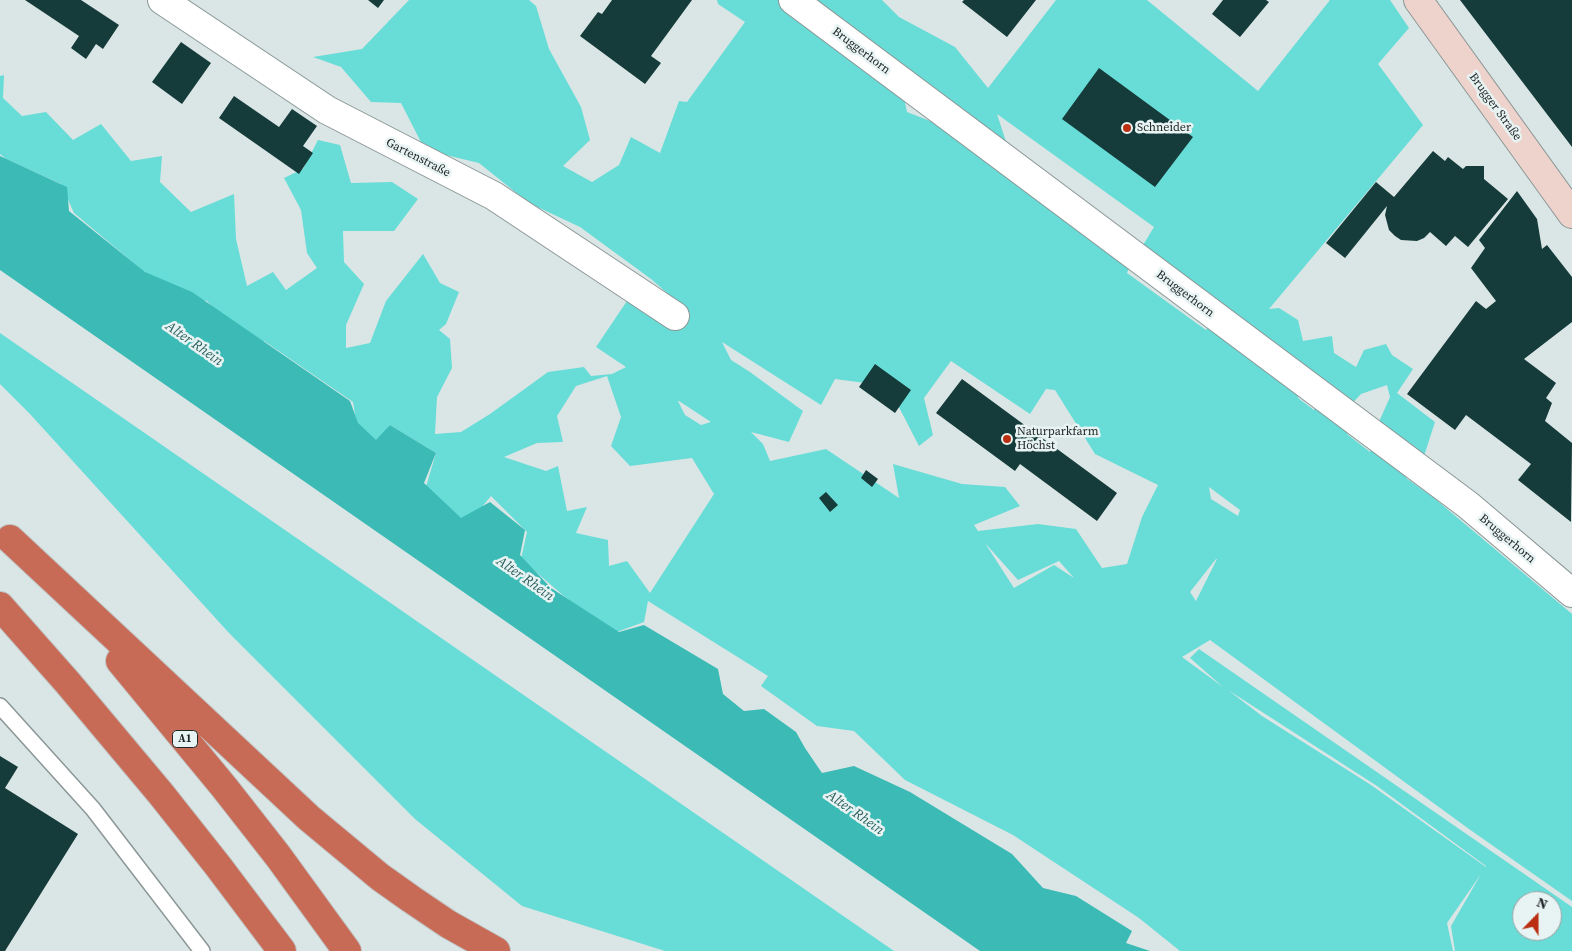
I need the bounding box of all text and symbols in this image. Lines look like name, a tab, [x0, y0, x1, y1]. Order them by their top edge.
street label: Bruggerhorn	[829, 25, 893, 77]
street label: Brugger Straße	[1466, 70, 1524, 144]
place label: Schneider	[1137, 121, 1191, 135]
marker: Schneider	[1121, 122, 1133, 134]
street label: Gartenstraße	[383, 136, 453, 180]
street label: Bruggerhorn	[1153, 268, 1217, 320]
water label: Alter Rhein	[162, 318, 226, 370]
place label: Naturparkfarm Höchst	[1017, 425, 1098, 453]
marker: Naturparkfarm Höchst	[1001, 433, 1013, 445]
street label: Bruggerhorn	[1476, 511, 1538, 567]
water label: Alter Rhein	[493, 553, 557, 605]
road number: A1	[172, 731, 198, 748]
water label: Alter Rhein	[823, 787, 887, 839]
north arrow	[1512, 891, 1562, 941]
text: N	[1534, 892, 1551, 914]

